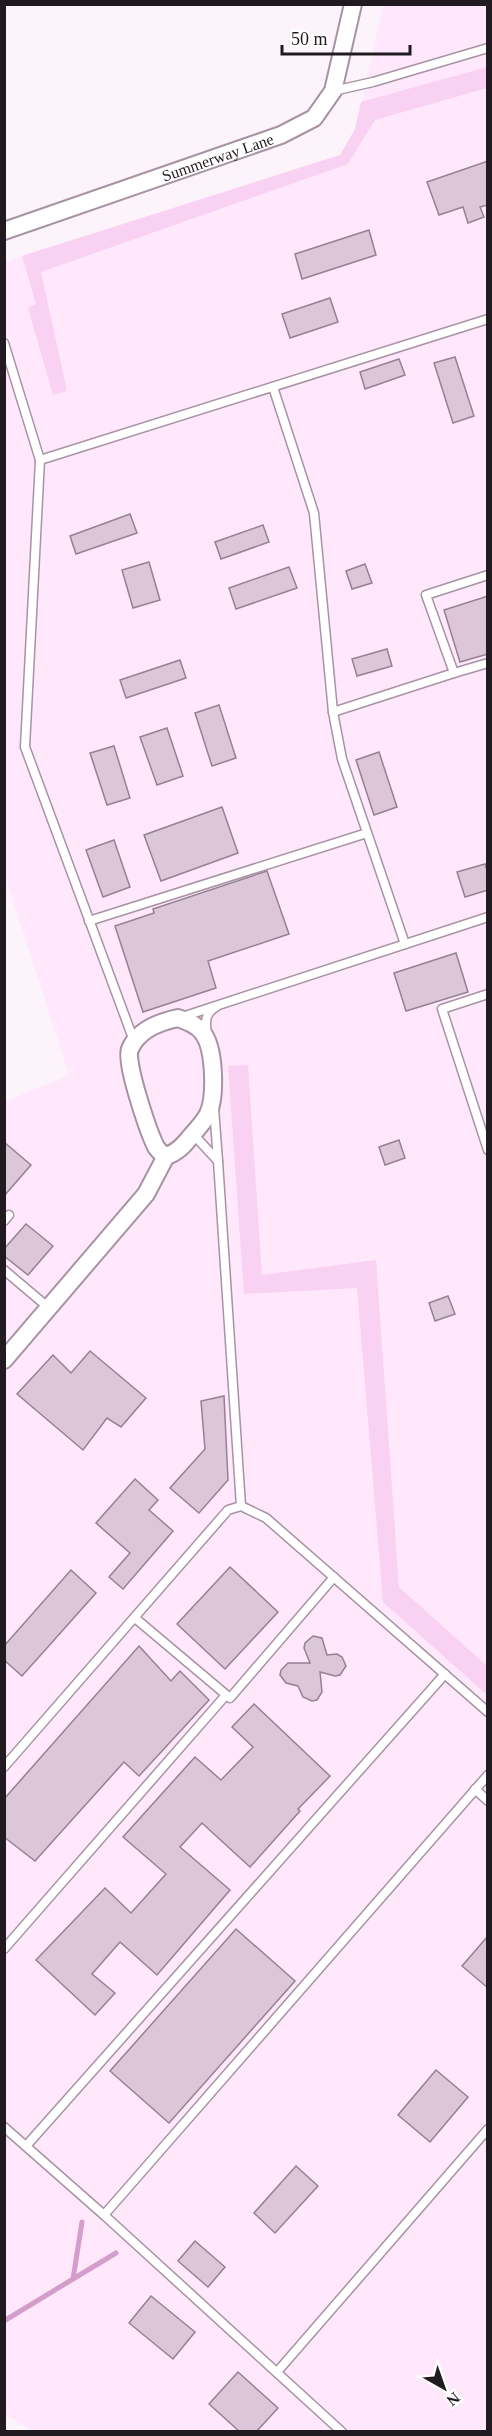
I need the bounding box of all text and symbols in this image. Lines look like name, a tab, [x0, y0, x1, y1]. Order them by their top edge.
scale bar	[282, 18, 410, 56]
text: 50 m	[291, 29, 328, 49]
street label: Summerway Lane	[160, 130, 276, 185]
north arrow	[414, 2358, 474, 2418]
text: N	[443, 2389, 463, 2410]

